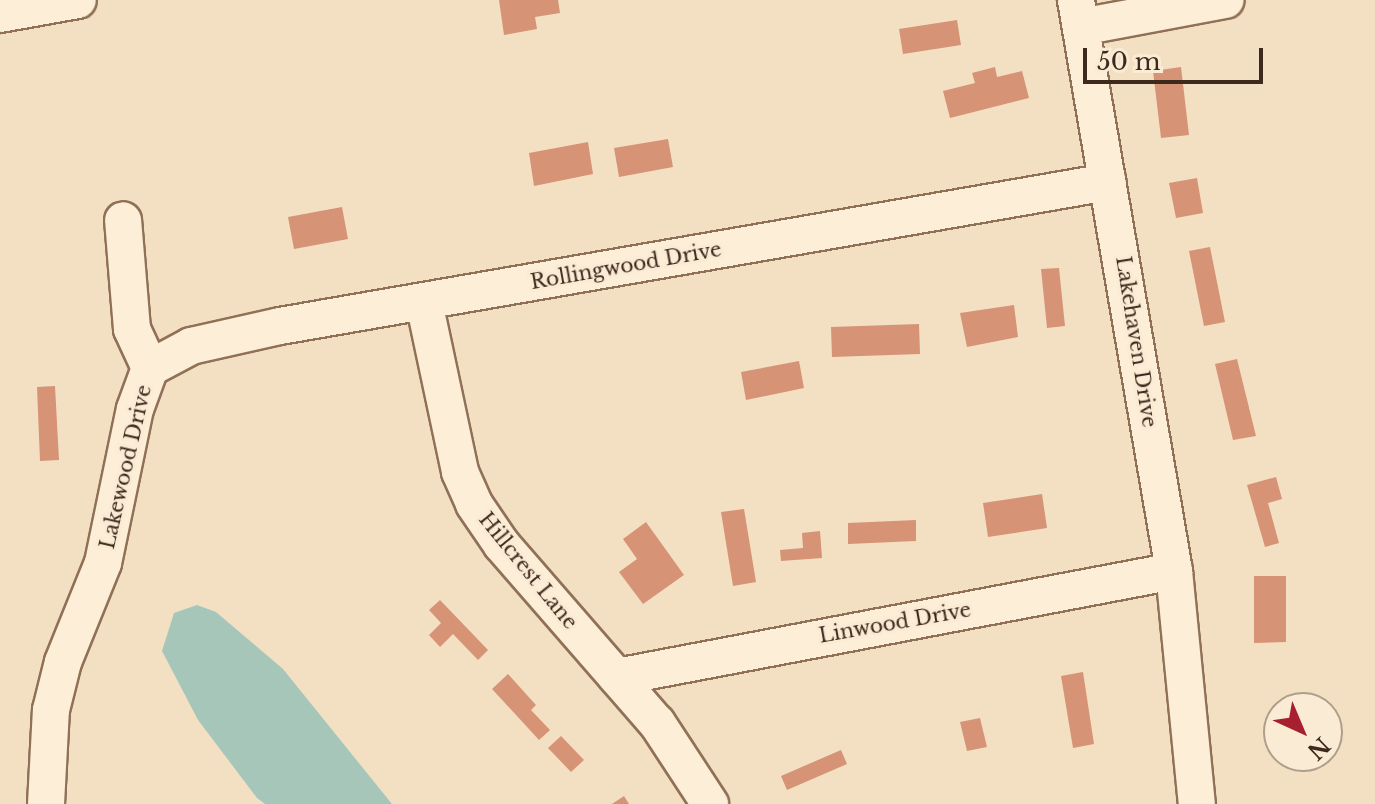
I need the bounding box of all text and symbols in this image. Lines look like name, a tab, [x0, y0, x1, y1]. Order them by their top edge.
scale bar	[1087, 32, 1267, 82]
text: 50 m	[1097, 47, 1160, 76]
street label: Rollingwood Drive	[529, 237, 723, 295]
street label: Lakehaven Drive	[1111, 255, 1161, 429]
street label: Lakewood Drive	[95, 383, 157, 551]
street label: Hillcrest Lane	[474, 508, 582, 634]
street label: Linwood Drive	[817, 598, 973, 648]
north arrow	[1263, 692, 1343, 772]
text: N	[1302, 731, 1335, 765]

